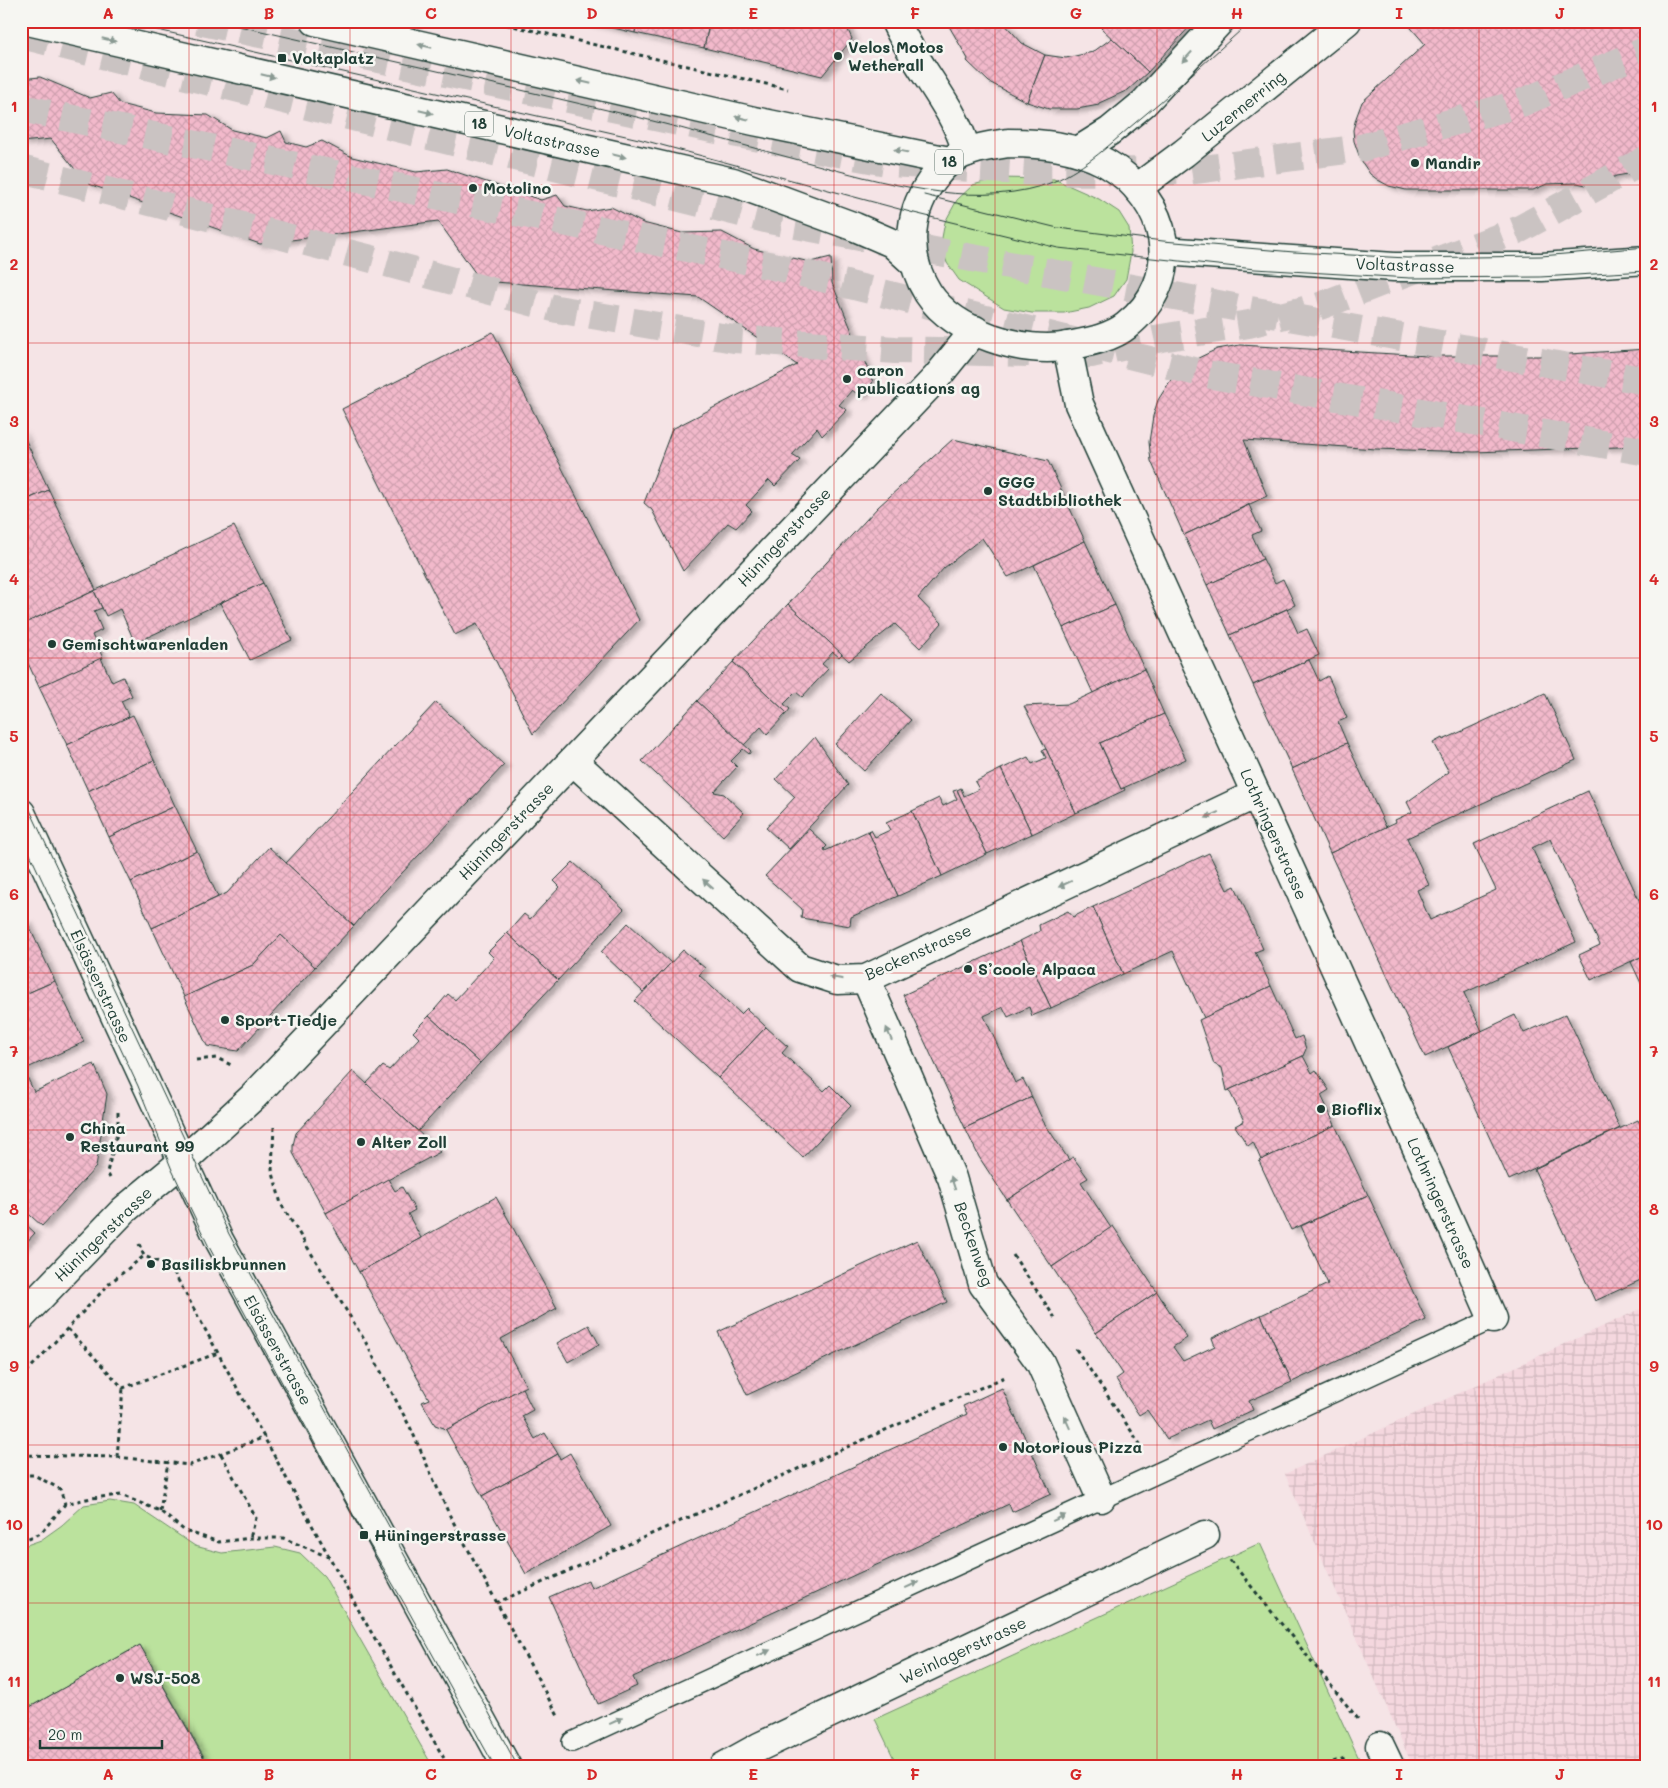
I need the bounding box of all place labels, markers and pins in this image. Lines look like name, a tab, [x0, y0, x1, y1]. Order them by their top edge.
place label: Velos Motos Wetherall	[848, 36, 944, 75]
place label: Voltaplatz	[292, 47, 374, 68]
marker: Velos Motos Wetherall	[832, 50, 844, 62]
marker: Voltaplatz	[276, 52, 288, 64]
place label: Mandir	[1425, 152, 1481, 173]
marker: Mandir	[1409, 157, 1421, 169]
place label: Motolino	[483, 177, 551, 198]
marker: Motolino	[467, 182, 479, 194]
place label: caron publications ag	[857, 359, 980, 398]
marker: caron publications ag	[841, 373, 853, 385]
place label: GGG Stadtbibliothek	[998, 471, 1122, 510]
marker: GGG Stadtbibliothek	[982, 485, 994, 497]
place label: Gemischtwarenladen	[62, 633, 228, 654]
marker: Gemischtwarenladen	[46, 638, 58, 650]
place label: S’coole Alpaca	[978, 958, 1096, 979]
marker: S’coole Alpaca	[962, 963, 974, 975]
place label: Sport-Tiedje	[235, 1009, 337, 1030]
marker: Sport-Tiedje	[219, 1014, 231, 1026]
place label: Bioflix	[1331, 1098, 1382, 1119]
marker: Bioflix	[1315, 1103, 1327, 1115]
place label: China Restaurant 99	[80, 1117, 195, 1156]
marker: China Restaurant 99	[64, 1131, 76, 1143]
place label: Alter Zoll	[371, 1131, 447, 1152]
marker: Alter Zoll	[355, 1136, 367, 1148]
place label: Basiliskbrunnen	[161, 1253, 286, 1274]
marker: Basiliskbrunnen	[145, 1258, 157, 1270]
place label: Notorious Pizza	[1013, 1436, 1143, 1457]
marker: Notorious Pizza	[997, 1441, 1009, 1453]
place label: Hüningerstrasse	[374, 1524, 506, 1545]
marker: Hüningerstrasse	[358, 1529, 370, 1541]
place label: WSJ-508	[130, 1667, 201, 1688]
marker: WSJ-508	[114, 1672, 126, 1684]

